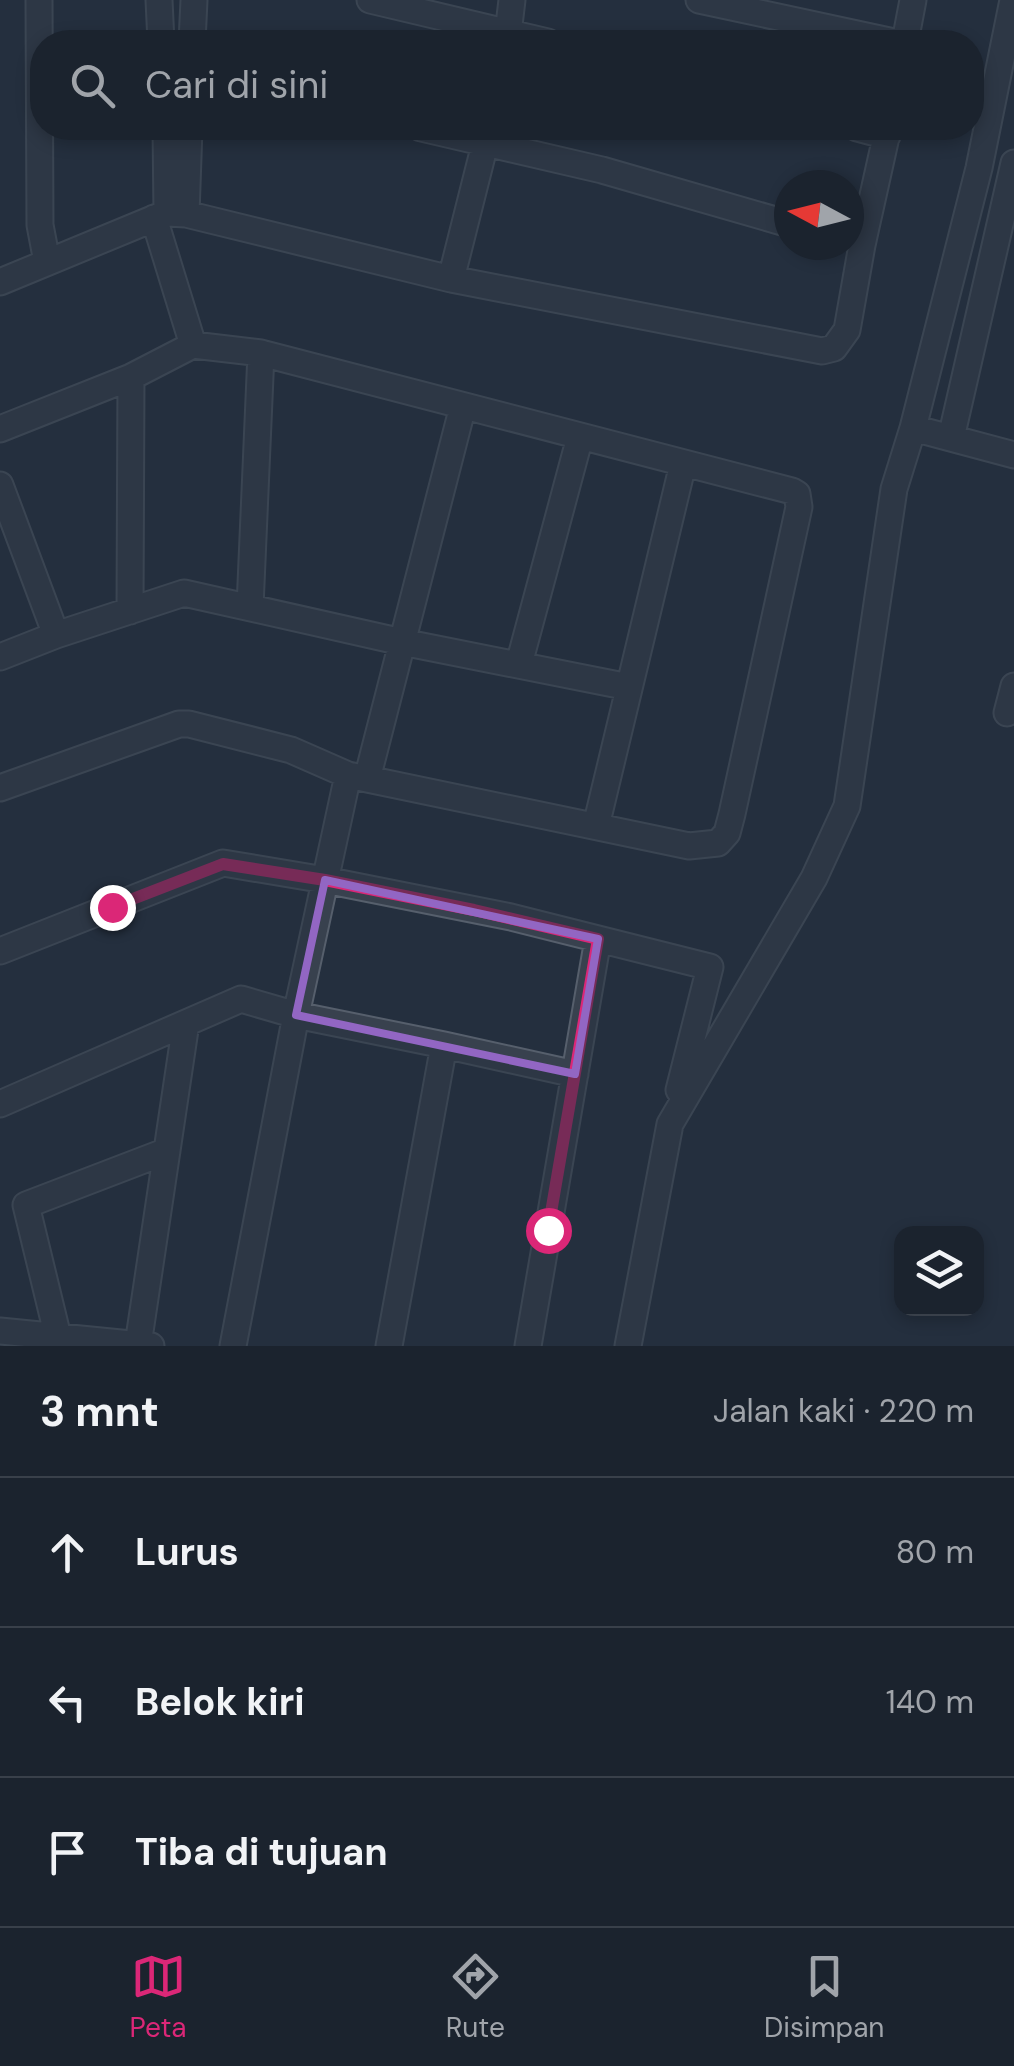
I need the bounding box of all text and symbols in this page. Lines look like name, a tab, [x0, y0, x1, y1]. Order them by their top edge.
search box	[30, 30, 984, 140]
icon: search	[65, 58, 120, 113]
text: Cari di sini	[145, 60, 328, 110]
north arrow	[774, 170, 864, 260]
route end	[90, 885, 136, 931]
route start	[526, 1208, 572, 1254]
map controls	[894, 1226, 984, 1316]
button: layers	[894, 1226, 984, 1316]
text: 3 mnt	[40, 1384, 159, 1439]
text: Jalan kaki · 220 m	[713, 1390, 974, 1432]
icon: ahead	[40, 1525, 95, 1580]
text: Lurus	[135, 1527, 239, 1577]
text: 80 m	[896, 1531, 974, 1573]
icon: left	[40, 1675, 95, 1730]
text: Belok kiri	[135, 1677, 305, 1727]
text: 140 m	[886, 1681, 974, 1723]
icon: arrive	[40, 1825, 95, 1880]
text: Tiba di tujuan	[135, 1827, 388, 1877]
tab: Peta	[130, 1949, 187, 2046]
tab: Rute	[446, 1949, 505, 2046]
tab: Disimpan	[764, 1949, 884, 2046]

